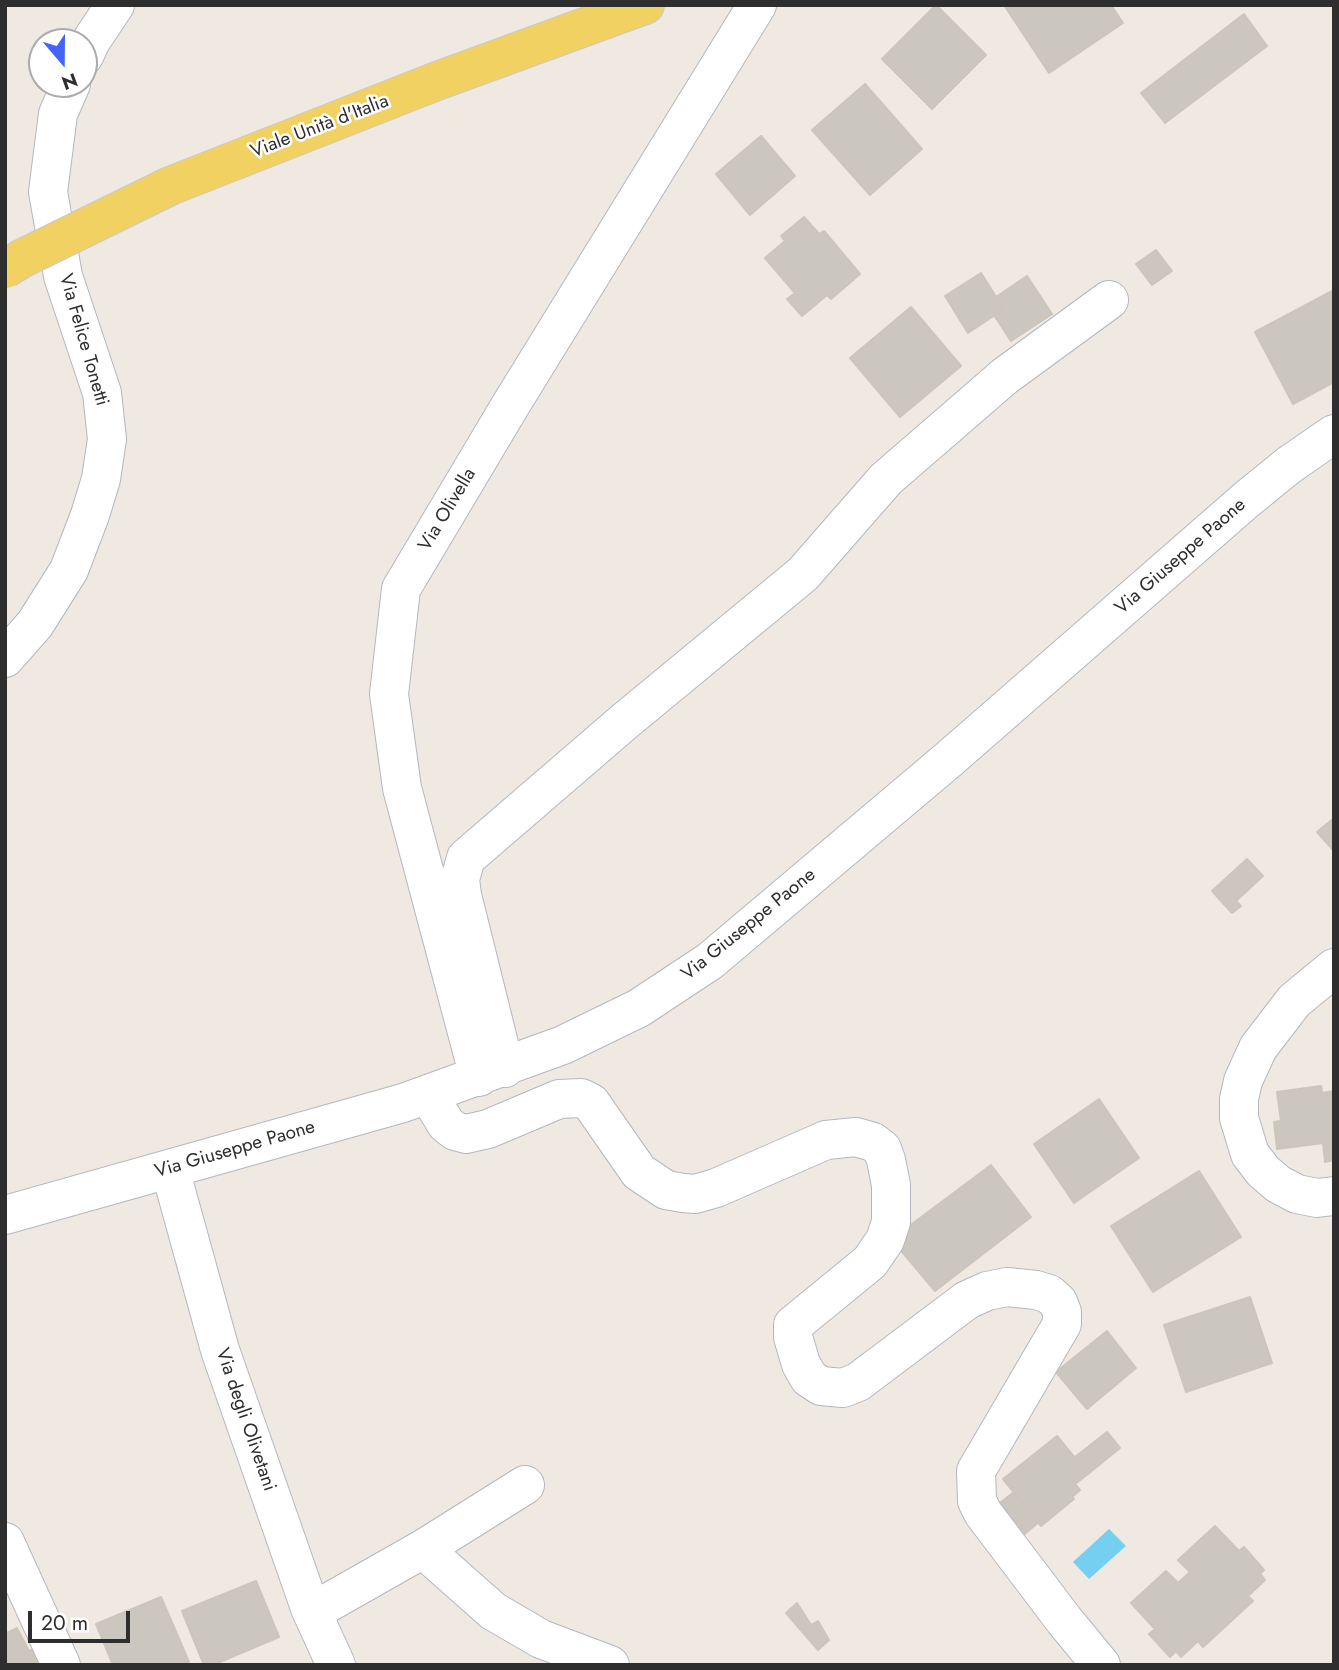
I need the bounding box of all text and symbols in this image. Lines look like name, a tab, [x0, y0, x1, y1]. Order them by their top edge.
north arrow	[28, 28, 98, 98]
text: N	[58, 66, 81, 97]
street label: Viale Unità d'Italia	[248, 90, 392, 164]
street label: Via Felice Tonetti	[53, 271, 113, 409]
street label: Via Olivella	[414, 465, 482, 555]
street label: Via Giuseppe Paone	[1111, 494, 1251, 620]
street label: Via Giuseppe Paone	[677, 864, 821, 986]
street label: Via Giuseppe Paone	[152, 1116, 318, 1184]
street label: Via degli Olivetani	[210, 1346, 280, 1494]
scale bar	[32, 1596, 133, 1640]
text: 20 m	[41, 1608, 88, 1638]

